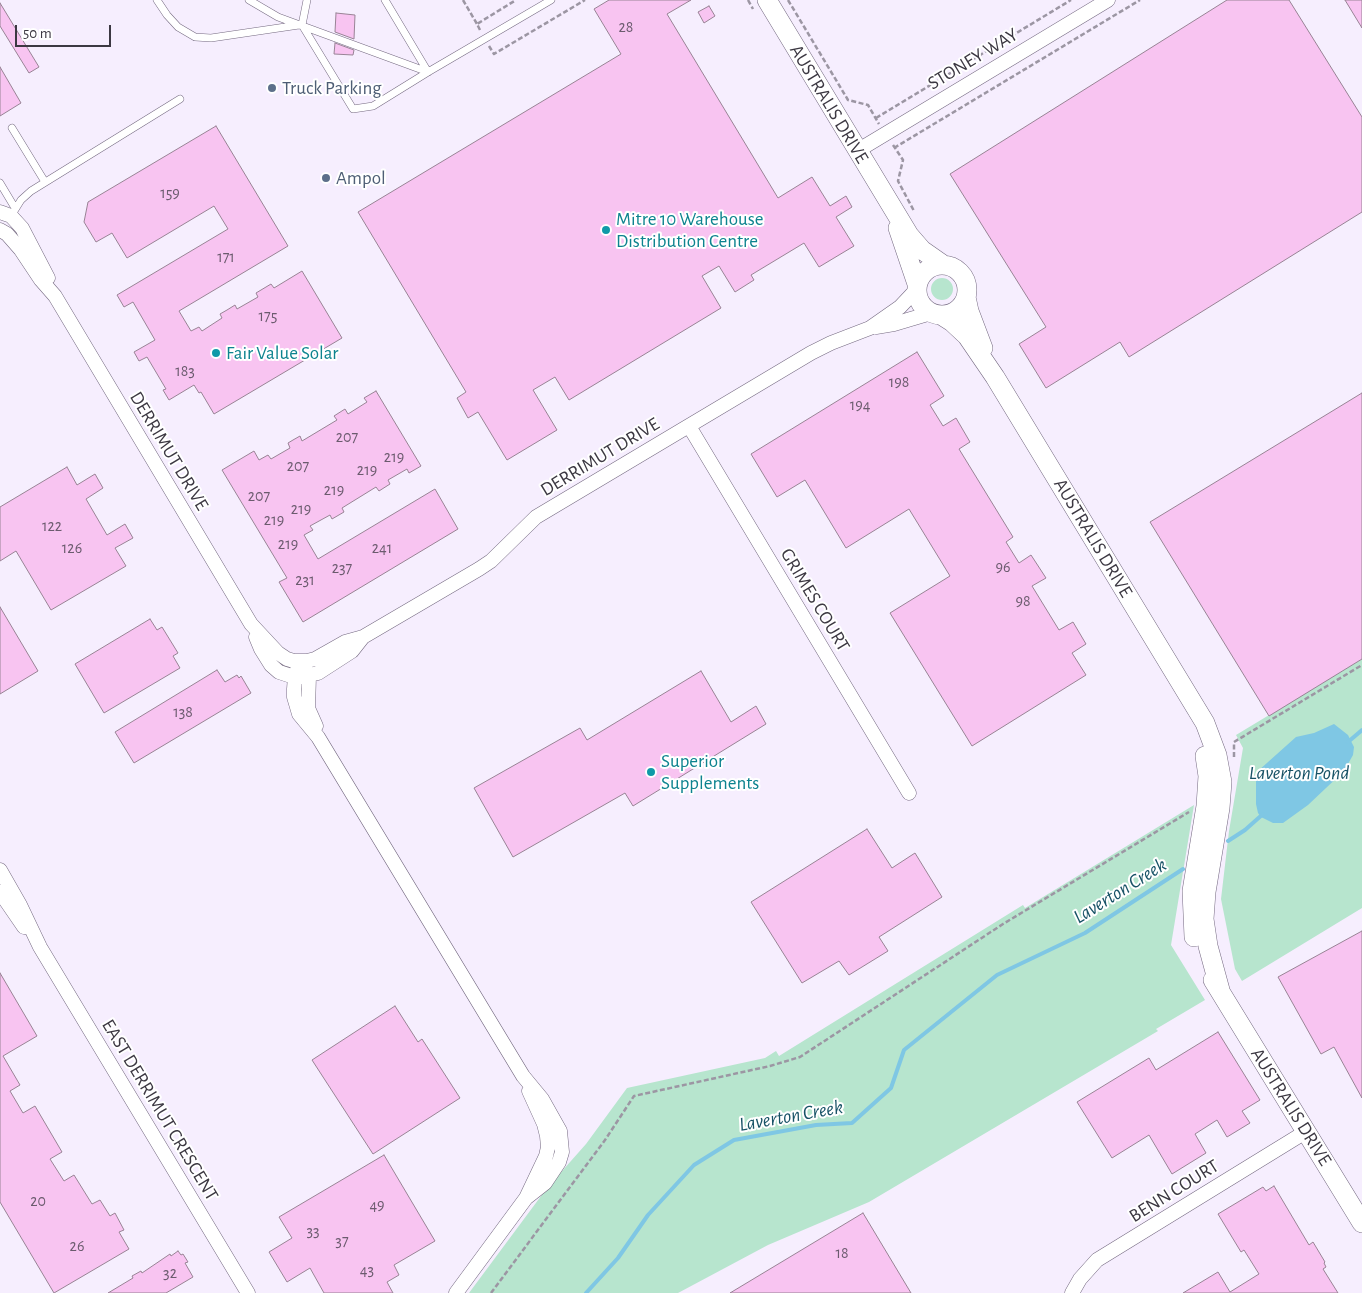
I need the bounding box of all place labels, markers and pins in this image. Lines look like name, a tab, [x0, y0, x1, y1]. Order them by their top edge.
place label: Truck Parking	[282, 77, 381, 99]
marker: Truck Parking	[266, 82, 278, 94]
place label: Ampol	[336, 167, 386, 189]
marker: Ampol	[320, 172, 332, 184]
place label: Mitre 10 Warehouse Distribution Centre	[616, 208, 763, 252]
marker: Mitre 10 Warehouse Distribution Centre	[600, 224, 612, 236]
place label: Fair Value Solar	[226, 342, 338, 364]
marker: Fair Value Solar	[210, 347, 222, 359]
place label: Superior Supplements	[661, 750, 759, 794]
marker: Superior Supplements	[645, 766, 657, 778]

